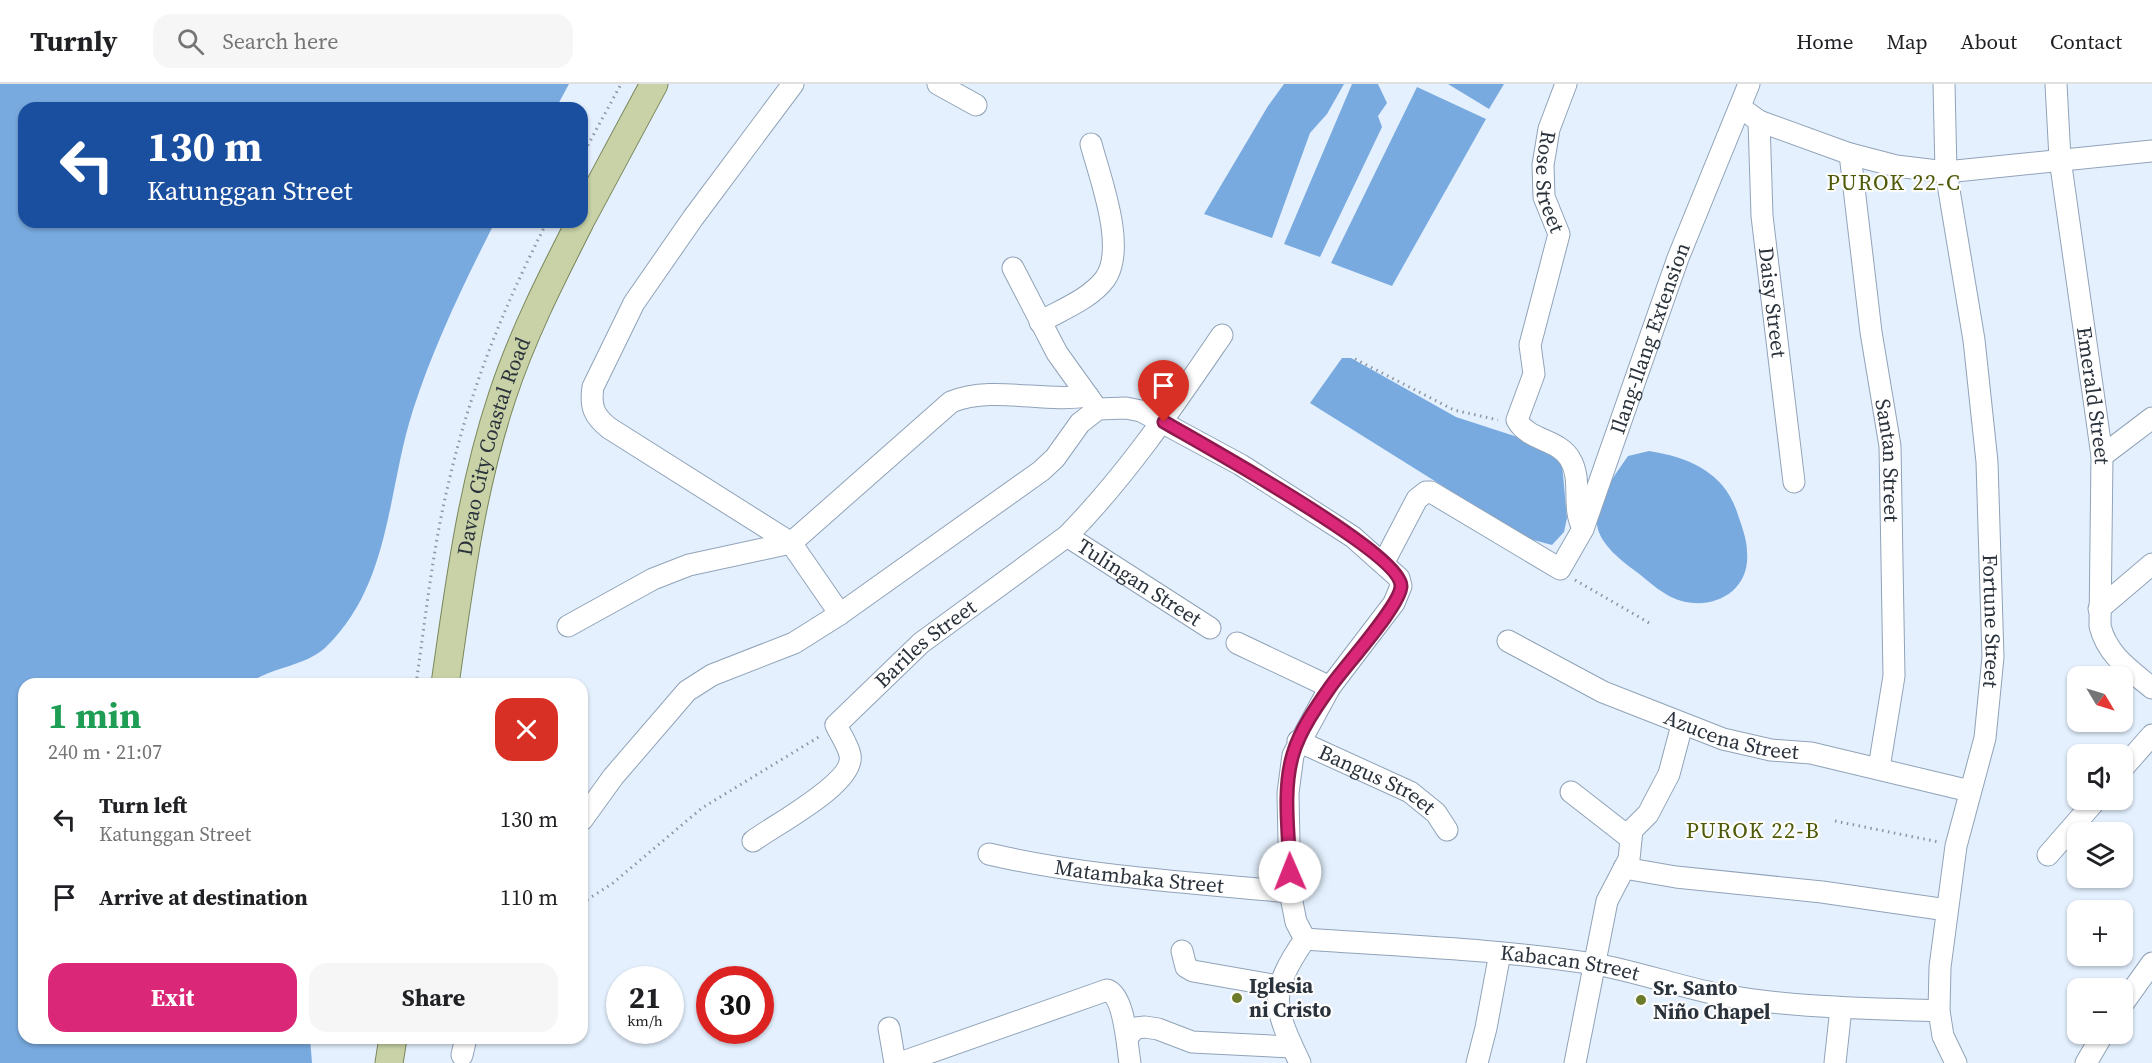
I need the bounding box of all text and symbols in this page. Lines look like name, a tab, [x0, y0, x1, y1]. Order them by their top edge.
search box	[153, 14, 573, 68]
text: Turnly	[30, 22, 117, 60]
icon: search	[174, 25, 207, 58]
text: Search here	[222, 26, 338, 56]
text: Home	[1796, 27, 1854, 56]
text: Map	[1887, 27, 1928, 56]
text: About	[1961, 27, 2017, 56]
text: Contact	[2050, 27, 2122, 56]
text: 130 m	[147, 117, 262, 175]
icon: left	[48, 126, 126, 204]
street label: Rose Street	[1529, 129, 1572, 237]
district label: PUROK 22-C	[1827, 167, 1961, 197]
text: Katunggan Street	[147, 172, 353, 209]
street label: Ilang-Ilang Extension	[1602, 238, 1697, 438]
street label: Daisy Street	[1752, 245, 1794, 359]
street label: Emerald Street	[2070, 325, 2117, 465]
street label: Davao City Coastal Road	[449, 332, 537, 558]
pin	[1138, 360, 1189, 422]
icon: arrive	[1147, 369, 1180, 402]
street label: Santan Street	[1868, 397, 1906, 522]
street label: Tulingan Street	[1072, 531, 1208, 633]
street label: Fortune Street	[1976, 554, 2008, 689]
street label: Bariles Street	[868, 592, 982, 694]
north arrow	[2067, 666, 2133, 732]
map controls	[2067, 666, 2133, 1044]
text: 1 min	[48, 691, 141, 740]
button: close	[495, 698, 558, 761]
street label: Azucena Street	[1660, 702, 1800, 766]
street label: Bangus Street	[1314, 737, 1442, 821]
text: 240 m · 21:07	[48, 738, 162, 766]
button: sound	[2067, 744, 2133, 810]
text: Turn left	[99, 790, 187, 820]
icon: left	[48, 803, 81, 836]
text: 130 m	[500, 804, 558, 834]
district label: PUROK 22-B	[1686, 815, 1820, 845]
text: Katunggan Street	[99, 820, 251, 848]
button: layers	[2067, 822, 2133, 888]
position arrow	[1258, 840, 1322, 904]
street label: Matambaka Street	[1053, 852, 1225, 900]
icon: arrive	[48, 881, 81, 914]
text: Arrive at destination	[99, 882, 308, 912]
text: 110 m	[500, 882, 558, 912]
button: +	[2067, 900, 2133, 966]
street label: Kabacan Street	[1499, 938, 1643, 988]
button: Exit	[48, 963, 297, 1032]
button: Share	[309, 963, 558, 1032]
speed limit sign: 30	[696, 966, 774, 1044]
place label: Iglesia ni Cristo	[1249, 971, 1332, 1024]
place label: Sr. Santo Niño Chapel	[1653, 973, 1771, 1026]
text: 21	[629, 977, 661, 1018]
button: −	[2067, 978, 2133, 1044]
marker: Iglesia ni Cristo	[1230, 991, 1244, 1005]
marker: Sr. Santo Niño Chapel	[1634, 993, 1648, 1007]
text: km/h	[627, 1010, 663, 1031]

